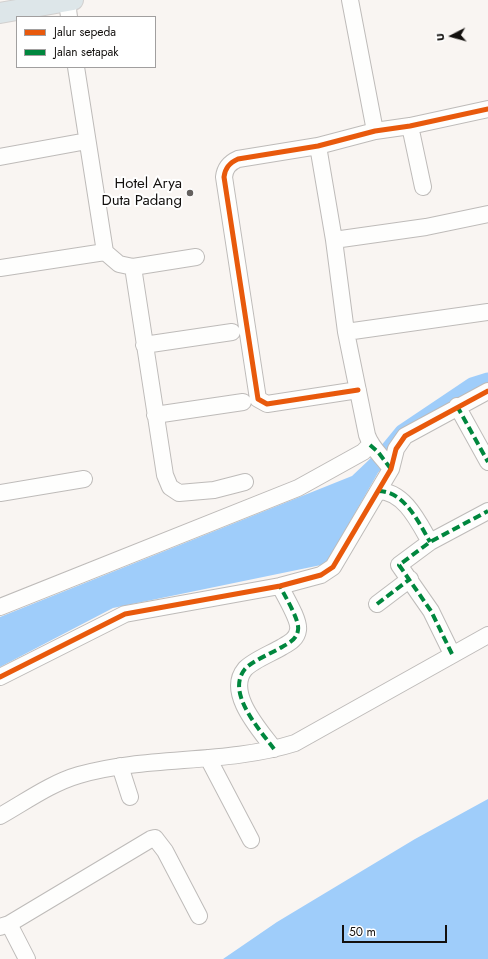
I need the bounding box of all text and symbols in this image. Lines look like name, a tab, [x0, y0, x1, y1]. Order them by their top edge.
legend	[16, 16, 156, 68]
north arrow	[432, 16, 472, 56]
text: Jalur sepeda	[54, 23, 116, 41]
text: U	[432, 33, 448, 42]
text: Jalan setapak	[54, 43, 119, 61]
place label: Hotel Arya Duta Padang	[101, 175, 182, 210]
marker: Hotel Arya Duta Padang	[185, 188, 195, 198]
scale bar	[344, 917, 449, 943]
text: 50 m	[349, 923, 376, 941]

